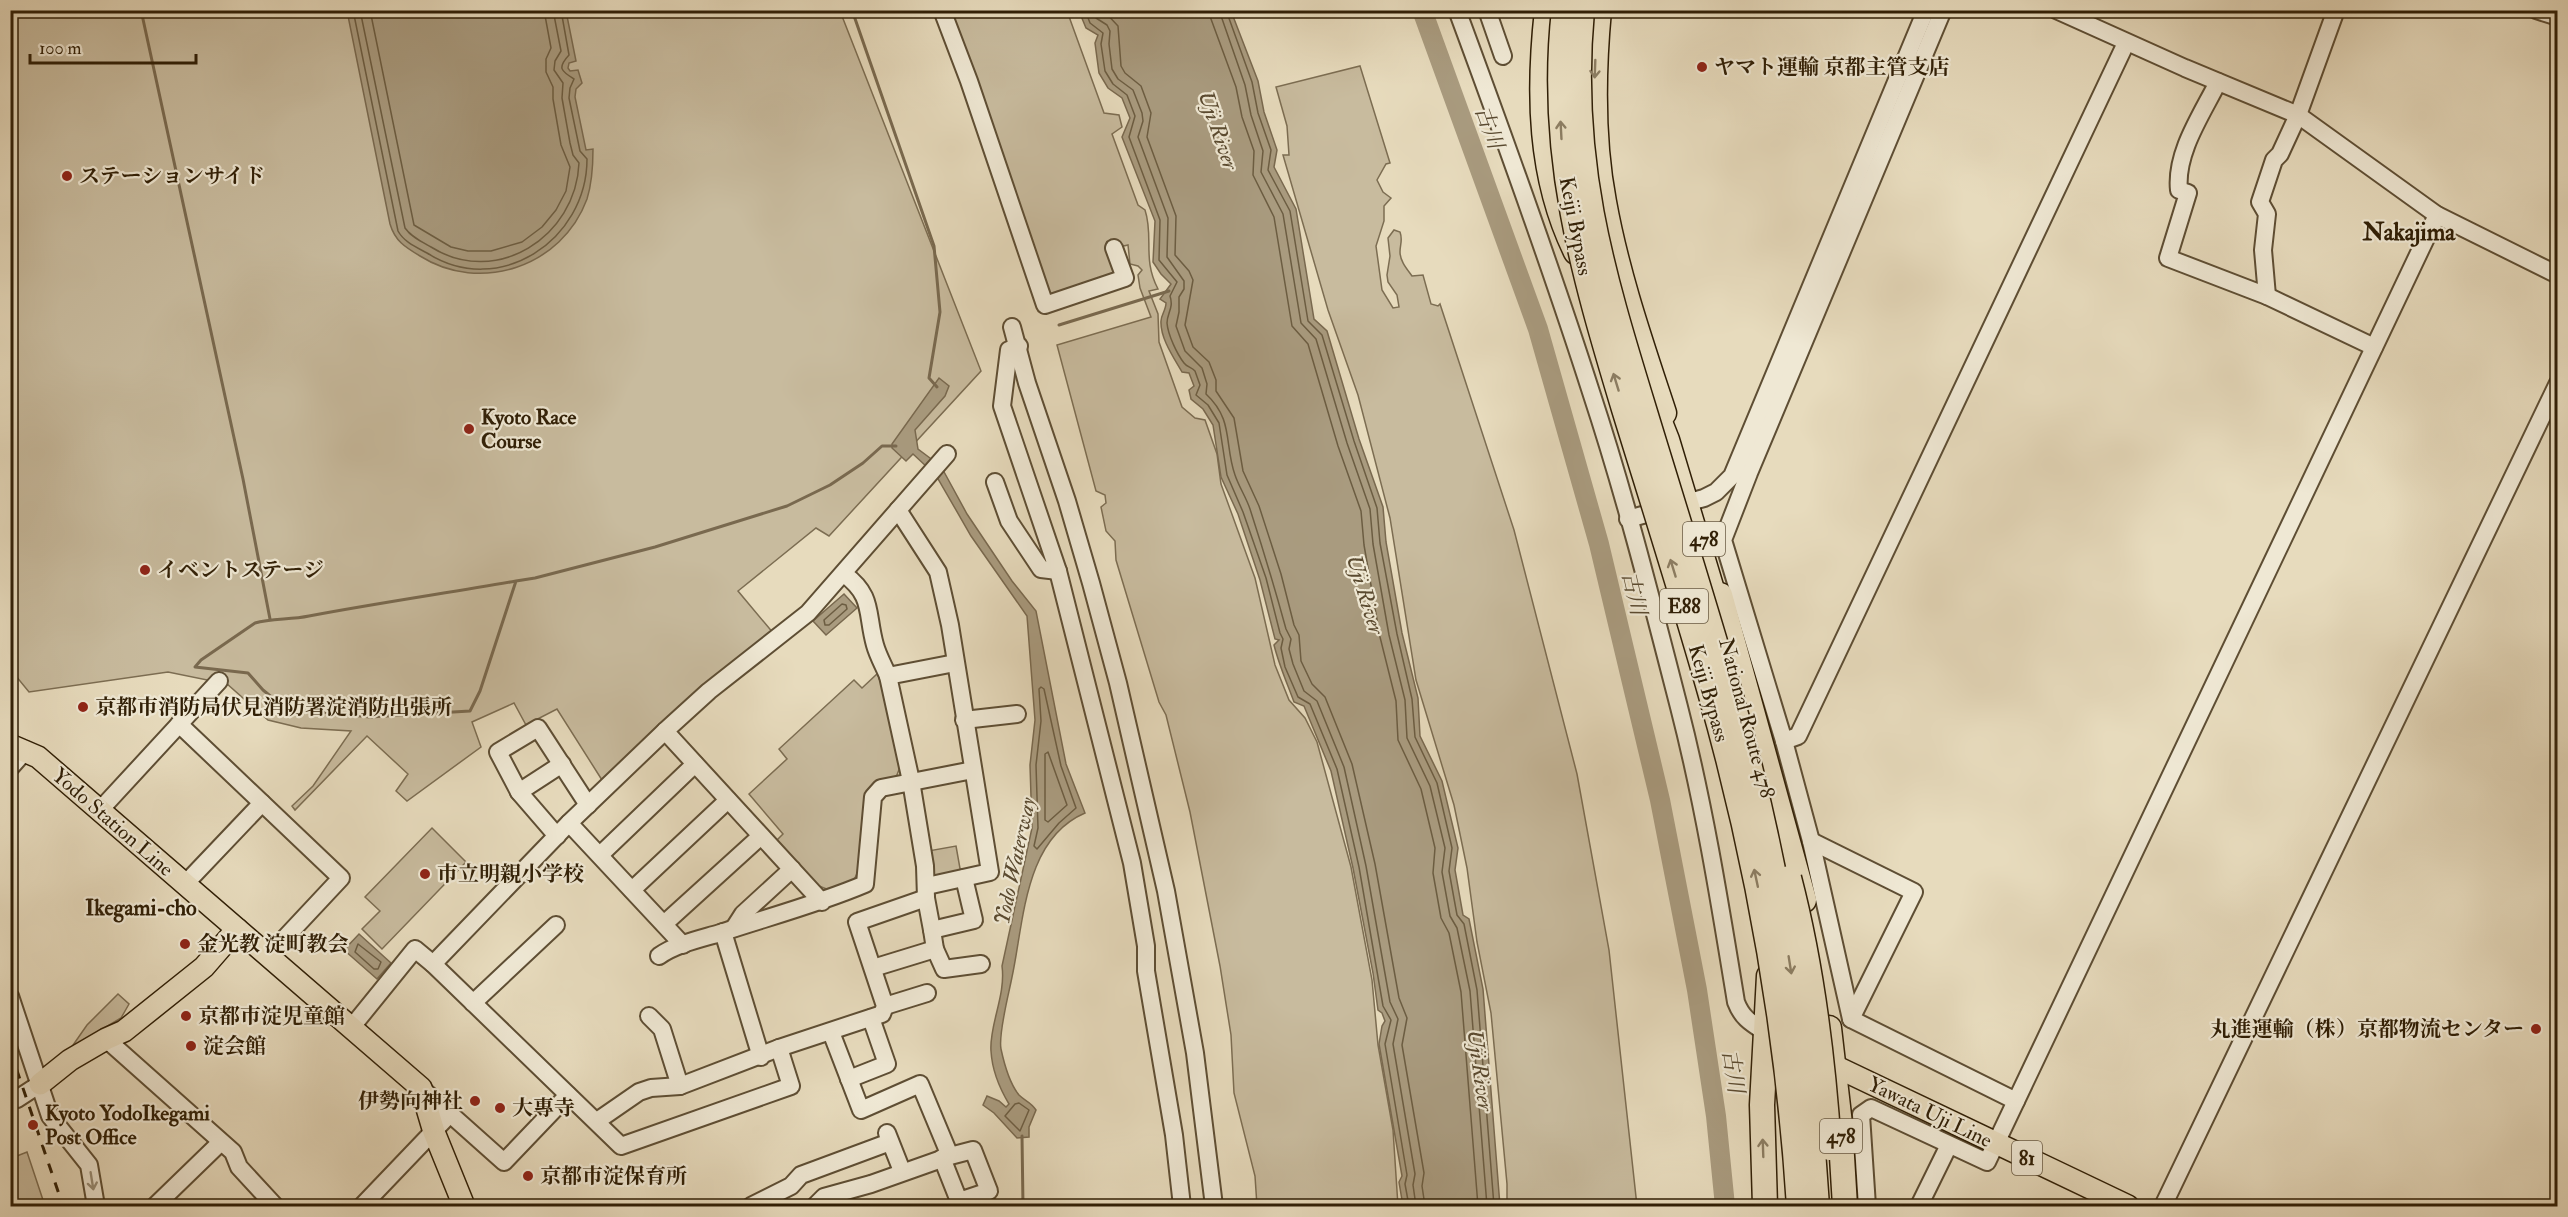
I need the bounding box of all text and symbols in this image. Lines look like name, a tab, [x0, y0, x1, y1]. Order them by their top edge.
scale bar	[30, 27, 196, 65]
text: 100 m	[39, 37, 82, 60]
place label: ヤマト運輸 京都主管支店	[1714, 54, 1949, 81]
one-way arrow	[1590, 58, 1601, 78]
marker: ヤマト運輸 京都主管支店	[1695, 60, 1709, 74]
water label: Uji River	[1191, 87, 1245, 175]
water label: 古川	[1468, 102, 1510, 155]
one-way arrow	[1556, 121, 1567, 141]
place label: ステーションサイド	[79, 163, 265, 190]
marker: ステーションサイド	[60, 169, 74, 183]
street label: Keiji Bypass	[1553, 174, 1598, 278]
district label: Nakajima	[2362, 217, 2456, 248]
one-way arrow	[1610, 373, 1621, 392]
place label: Kyoto Race Course	[481, 404, 577, 455]
marker: Kyoto Race Course	[462, 422, 476, 436]
road number: 478	[1683, 522, 1725, 556]
water label: Uji River	[1340, 551, 1391, 639]
place label: イベントステージ	[157, 557, 324, 584]
one-way arrow	[1667, 559, 1678, 578]
marker: イベントステージ	[138, 563, 152, 577]
water label: 古川	[1615, 569, 1653, 620]
road number: E88	[1660, 589, 1708, 623]
street label: National Route 478	[1712, 635, 1781, 801]
street label: Keiji Bypass	[1682, 641, 1735, 745]
place label: 京都市消防局伏見消防署淀消防出張所	[95, 694, 452, 721]
marker: 京都市消防局伏見消防署淀消防出張所	[76, 700, 90, 714]
street label: Yodo Station Line	[46, 762, 179, 883]
water label: Yodo Waterway	[988, 794, 1042, 928]
place label: 市立明親小学校	[437, 861, 584, 888]
marker: 市立明親小学校	[418, 867, 432, 881]
one-way arrow	[1750, 869, 1761, 888]
district label: Ikegami-cho	[85, 894, 197, 923]
place label: 金光教 淀町教会	[197, 931, 348, 958]
marker: 金光教 淀町教会	[178, 937, 192, 951]
one-way arrow	[1784, 955, 1795, 975]
place label: 京都市淀児童館	[198, 1003, 345, 1030]
marker: 京都市淀児童館	[179, 1009, 193, 1023]
place label: 丸進運輸（株）京都物流センター	[2210, 1016, 2524, 1043]
marker: 丸進運輸（株）京都物流センター	[2529, 1022, 2543, 1036]
water label: Uji River	[1460, 1028, 1500, 1114]
place label: 淀会館	[203, 1033, 266, 1060]
marker: 淀会館	[184, 1039, 198, 1053]
water label: 古川	[1716, 1047, 1751, 1097]
street label: Yawata Uji Line	[1863, 1071, 1997, 1154]
place label: 伊勢向神社	[358, 1088, 463, 1115]
marker: 伊勢向神社	[468, 1094, 482, 1108]
place label: 大專寺	[512, 1095, 575, 1122]
place label: Kyoto YodoIkegami Post Office	[45, 1100, 210, 1151]
marker: 大專寺	[493, 1101, 507, 1115]
marker: Kyoto YodoIkegami Post Office	[26, 1118, 40, 1132]
road number: 478	[1820, 1119, 1862, 1153]
one-way arrow	[1757, 1139, 1769, 1159]
road number: 81	[2012, 1141, 2042, 1175]
place label: 京都市淀保育所	[540, 1163, 687, 1190]
marker: 京都市淀保育所	[521, 1169, 535, 1183]
one-way arrow	[86, 1171, 97, 1190]

